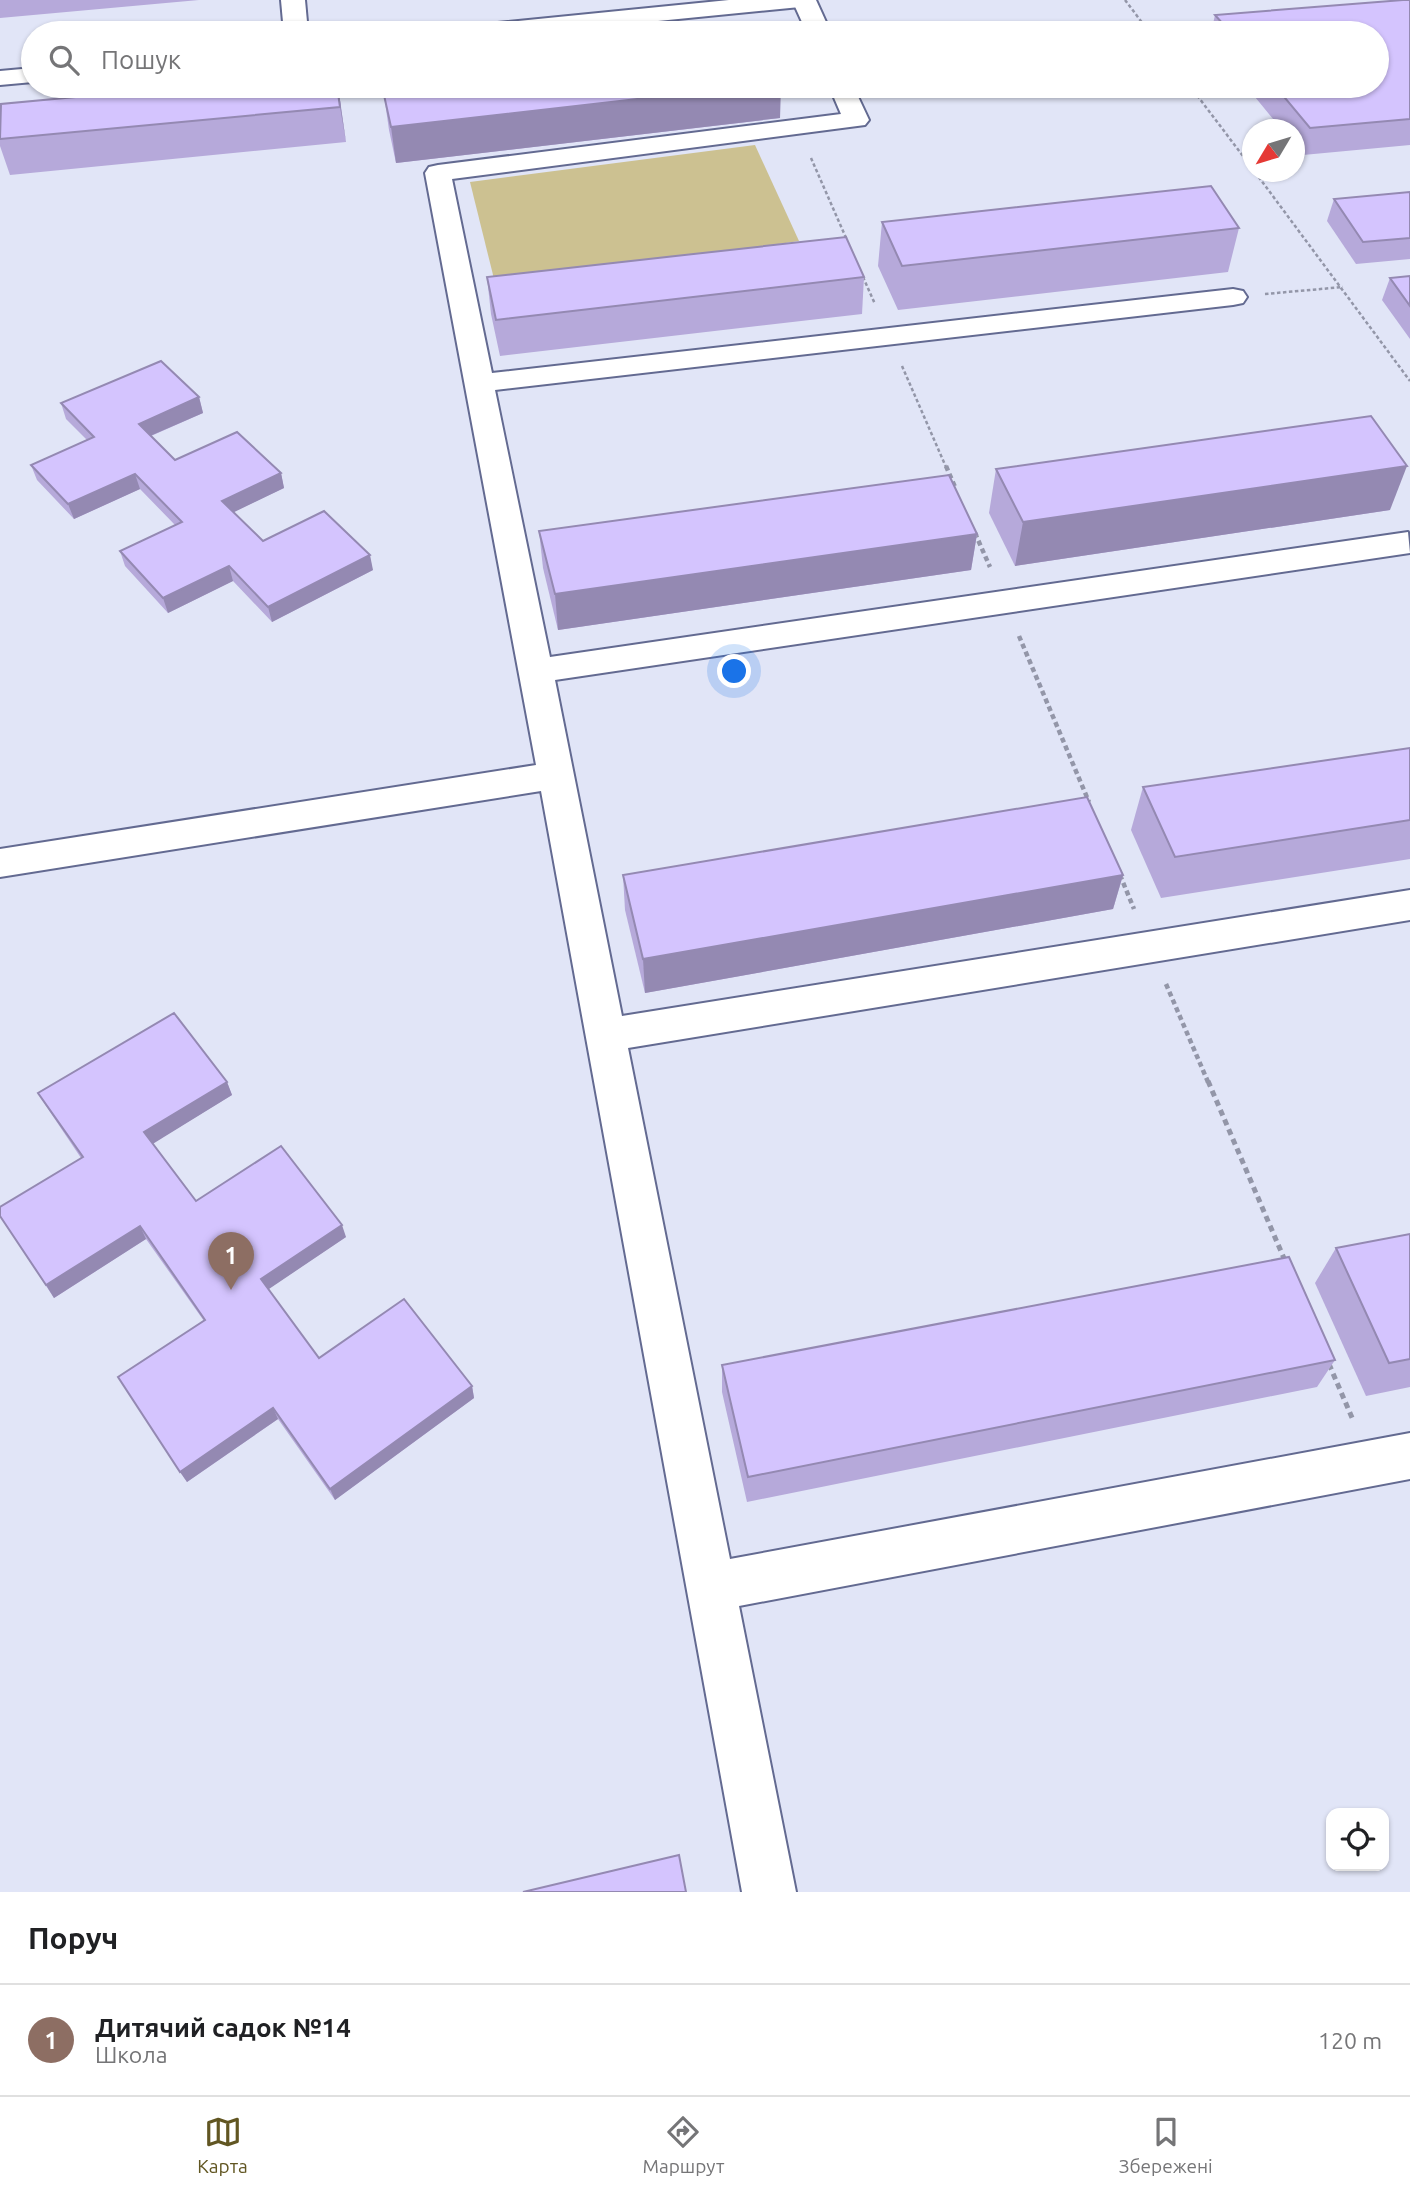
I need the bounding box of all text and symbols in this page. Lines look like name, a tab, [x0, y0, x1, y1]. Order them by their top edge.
search box	[21, 21, 1389, 98]
icon: search	[45, 41, 83, 79]
text: Пошук	[101, 45, 181, 74]
north arrow	[1242, 119, 1305, 182]
your location	[717, 654, 751, 688]
pin: 1	[208, 1232, 254, 1290]
map controls	[1326, 1808, 1389, 1871]
button: locate	[1326, 1808, 1389, 1871]
text: Поруч	[28, 1921, 118, 1955]
text: Дитячий садок №14	[95, 2013, 351, 2042]
text: 1	[45, 2028, 57, 2053]
text: 120 m	[1318, 2028, 1382, 2053]
text: Школа	[95, 2042, 167, 2067]
tab: Карта	[197, 2113, 248, 2177]
tab: Маршрут	[642, 2113, 724, 2177]
tab: Збережені	[1119, 2113, 1213, 2177]

